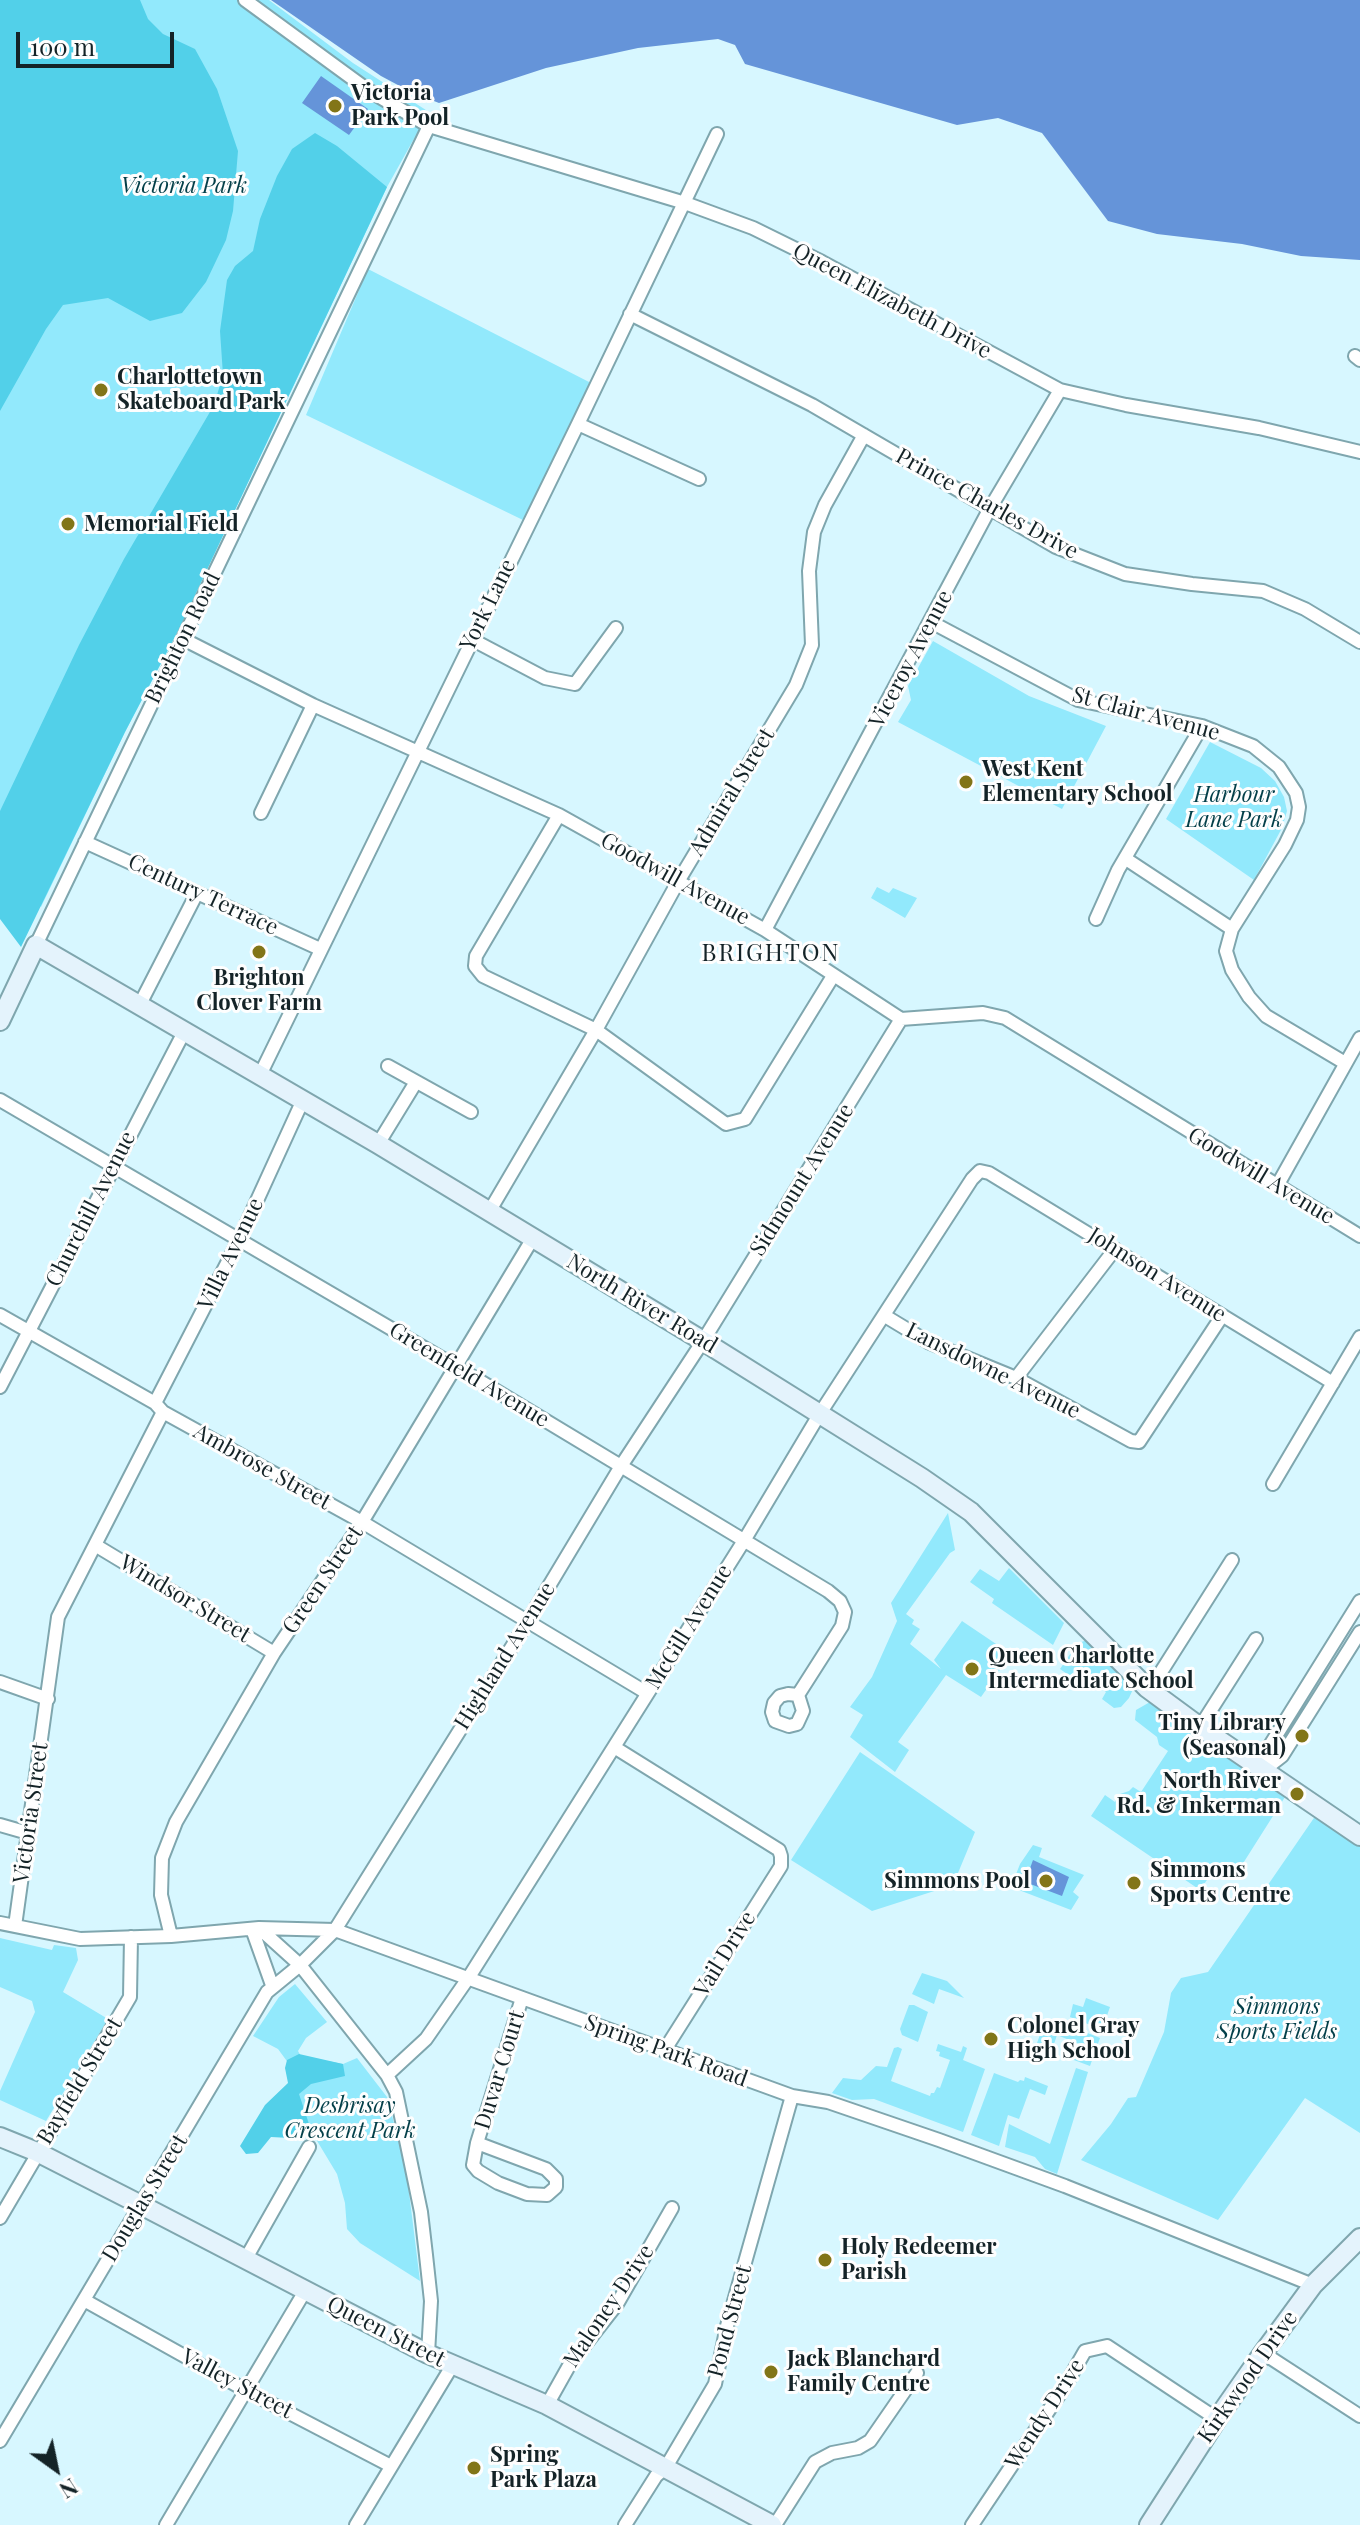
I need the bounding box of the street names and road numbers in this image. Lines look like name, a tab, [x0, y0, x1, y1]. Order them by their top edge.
street label: Queen Elizabeth Drive	[788, 237, 996, 365]
street label: Prince Charles Drive	[891, 443, 1083, 565]
street label: York Lane	[455, 555, 521, 655]
street label: Brighton Road	[140, 568, 226, 708]
street label: Viceroy Avenue	[864, 586, 958, 732]
street label: St Clair Avenue	[1069, 682, 1223, 746]
street label: Admiral Street	[684, 723, 780, 861]
street label: Goodwill Avenue	[596, 827, 754, 931]
street label: Century Terrace	[124, 849, 282, 941]
street label: Sidmount Avenue	[745, 1099, 859, 1261]
street label: Goodwill Avenue	[1183, 1122, 1339, 1230]
street label: Churchill Avenue	[40, 1127, 142, 1291]
street label: Villa Avenue	[193, 1194, 269, 1314]
street label: Johnson Avenue	[1083, 1222, 1231, 1328]
street label: North River Road	[562, 1249, 722, 1359]
street label: Greenfield Avenue	[384, 1317, 554, 1433]
street label: Lansdowne Avenue	[901, 1317, 1085, 1425]
street label: Ambrose Street	[189, 1418, 335, 1516]
street label: Green Street	[277, 1521, 369, 1639]
street label: Windsor Street	[115, 1550, 255, 1648]
street label: McGill Avenue	[640, 1560, 738, 1694]
street label: Highland Avenue	[449, 1577, 561, 1735]
street label: Victoria Street	[8, 1741, 54, 1885]
street label: Vail Drive	[688, 1907, 762, 2001]
street label: Duvar Court	[469, 2007, 531, 2133]
street label: Spring Park Road	[581, 2009, 751, 2093]
street label: Bayfield Street	[32, 2013, 128, 2149]
street label: Douglas Street	[97, 2129, 193, 2267]
street label: Maloney Drive	[558, 2240, 660, 2372]
street label: Pond Street	[702, 2262, 758, 2380]
street label: Queen Street	[323, 2291, 449, 2373]
street label: Kirkwood Drive	[1193, 2306, 1303, 2448]
street label: Valley Street	[177, 2344, 297, 2424]
street label: Wendy Drive	[1000, 2354, 1090, 2474]

